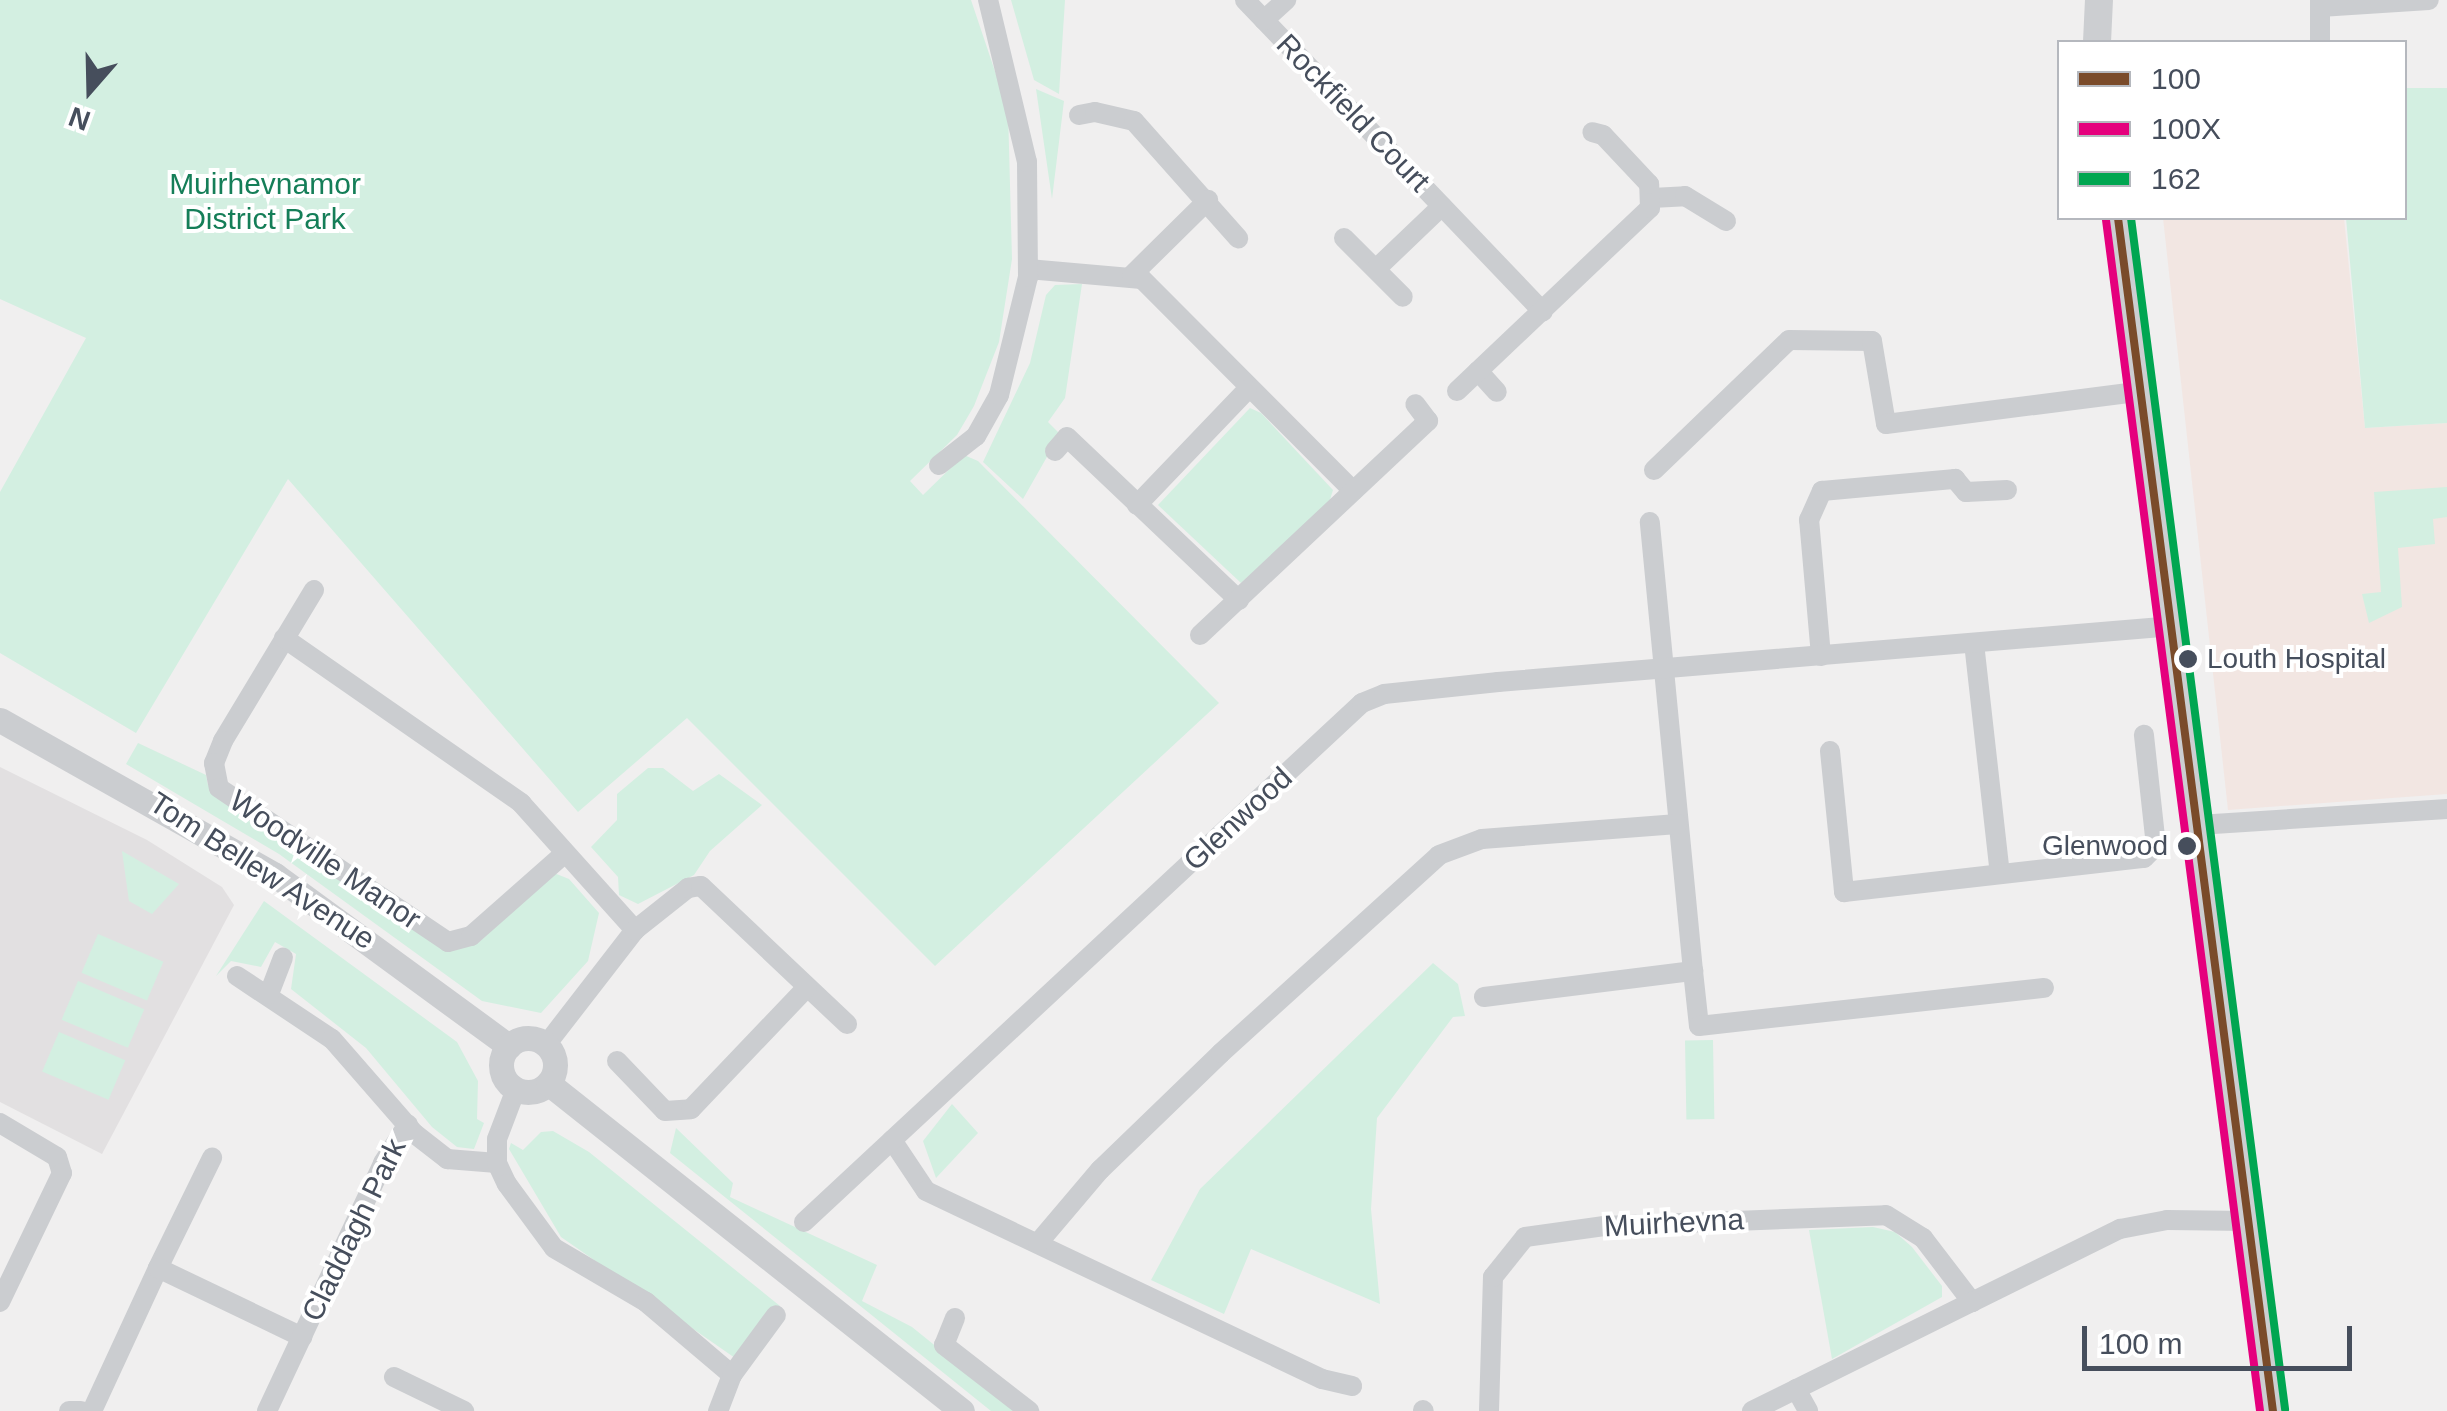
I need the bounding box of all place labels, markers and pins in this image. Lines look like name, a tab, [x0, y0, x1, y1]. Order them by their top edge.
place label: Louth Hospital	[2207, 642, 2386, 676]
marker: Louth Hospital	[2178, 649, 2198, 669]
place label: Glenwood	[2042, 829, 2168, 863]
marker: Glenwood	[2177, 836, 2197, 856]

